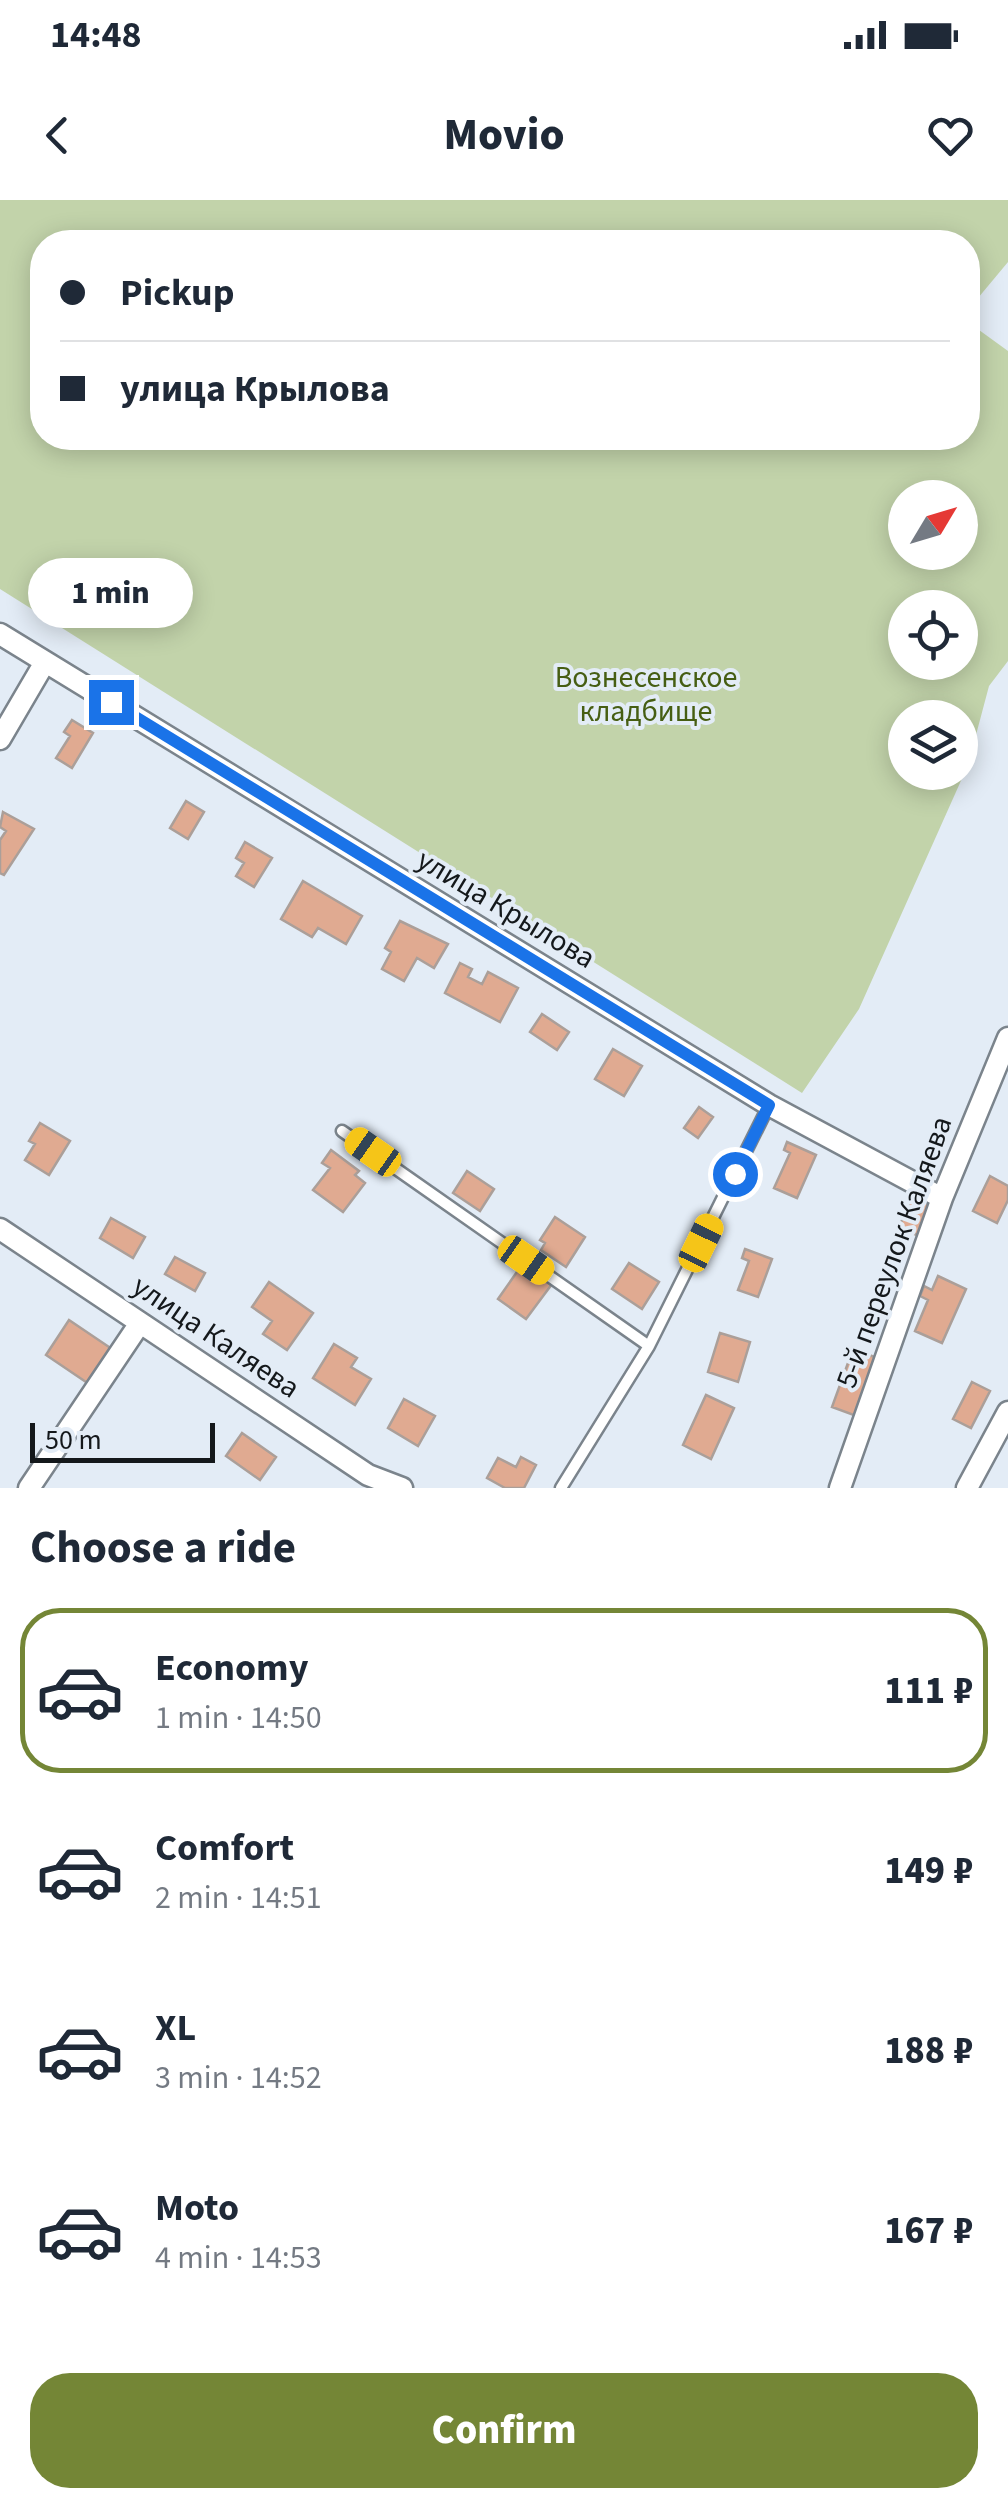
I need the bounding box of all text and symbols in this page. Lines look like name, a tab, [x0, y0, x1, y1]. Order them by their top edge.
text: 14:48	[50, 8, 142, 62]
text: Movio	[443, 103, 565, 167]
icon: back	[30, 108, 85, 163]
icon: heart	[923, 108, 978, 163]
text: Pickup	[120, 266, 234, 320]
text: улица Крылова	[120, 362, 390, 416]
north arrow	[888, 480, 978, 570]
map controls	[888, 480, 978, 790]
callout: 1 min	[28, 557, 194, 627]
text: 1 min	[71, 570, 150, 616]
button: locate	[888, 590, 978, 680]
park label: Вознесенское кладбище	[555, 656, 737, 733]
route end	[89, 680, 134, 725]
button: layers	[888, 700, 978, 790]
street label: улица Крылова	[409, 839, 603, 979]
street label: 5-й переулок Каляева	[825, 1110, 963, 1394]
car	[340, 1123, 406, 1181]
route start	[713, 1152, 758, 1197]
car	[674, 1209, 728, 1277]
car	[493, 1231, 559, 1289]
street label: улица Каляева	[124, 1265, 308, 1409]
scale bar	[30, 1418, 215, 1462]
text: 50 m	[45, 1420, 102, 1460]
text: Choose a ride	[30, 1516, 296, 1580]
text: Economy	[155, 1641, 308, 1695]
icon: car	[35, 1646, 125, 1736]
text: 111 ₽	[884, 1664, 973, 1718]
text: 1 min · 14:50	[155, 1695, 322, 1741]
text: Comfort	[155, 1821, 294, 1875]
icon: car	[35, 1826, 125, 1916]
text: 149 ₽	[884, 1844, 973, 1898]
text: 2 min · 14:51	[155, 1875, 322, 1921]
text: XL	[155, 2001, 196, 2055]
icon: car	[35, 2006, 125, 2096]
text: 188 ₽	[884, 2024, 973, 2078]
text: 3 min · 14:52	[155, 2055, 322, 2101]
text: Moto	[155, 2181, 239, 2235]
icon: car	[35, 2186, 125, 2276]
text: 167 ₽	[884, 2204, 973, 2258]
text: 4 min · 14:53	[155, 2235, 322, 2281]
button: Confirm	[30, 2373, 978, 2488]

